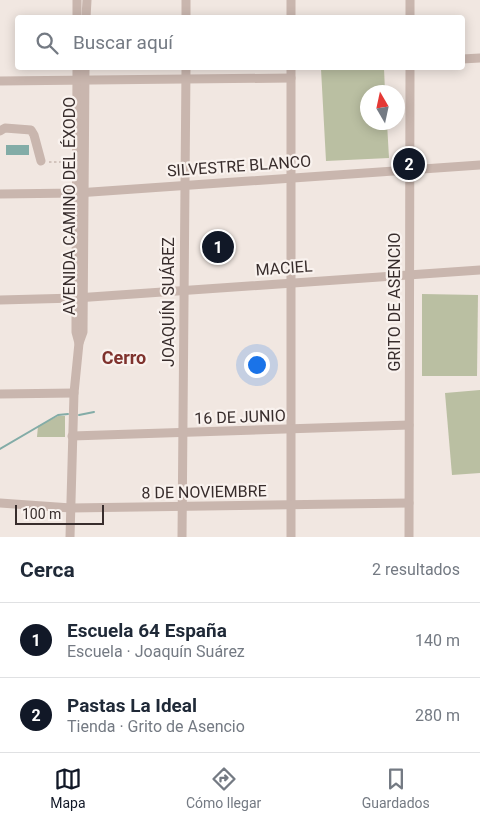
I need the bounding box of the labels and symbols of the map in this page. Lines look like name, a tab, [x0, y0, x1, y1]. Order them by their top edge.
north arrow	[360, 85, 405, 130]
street label: AVENIDA CAMINO DEL ÉXODO	[60, 97, 79, 315]
pin: 2	[393, 145, 425, 183]
street label: SILVESTRE BLANCO	[166, 151, 312, 181]
pin: 1	[202, 228, 234, 266]
street label: GRITO DE ASENCIO	[385, 233, 404, 371]
street label: JOAQUÍN SUÁREZ	[159, 237, 178, 367]
street label: MACIEL	[255, 257, 313, 279]
district label: Cerro	[102, 347, 146, 368]
your location	[244, 352, 270, 378]
street label: 16 DE JUNIO	[194, 406, 286, 428]
street label: 8 DE NOVIEMBRE	[141, 481, 267, 503]
scale bar	[15, 502, 104, 525]

